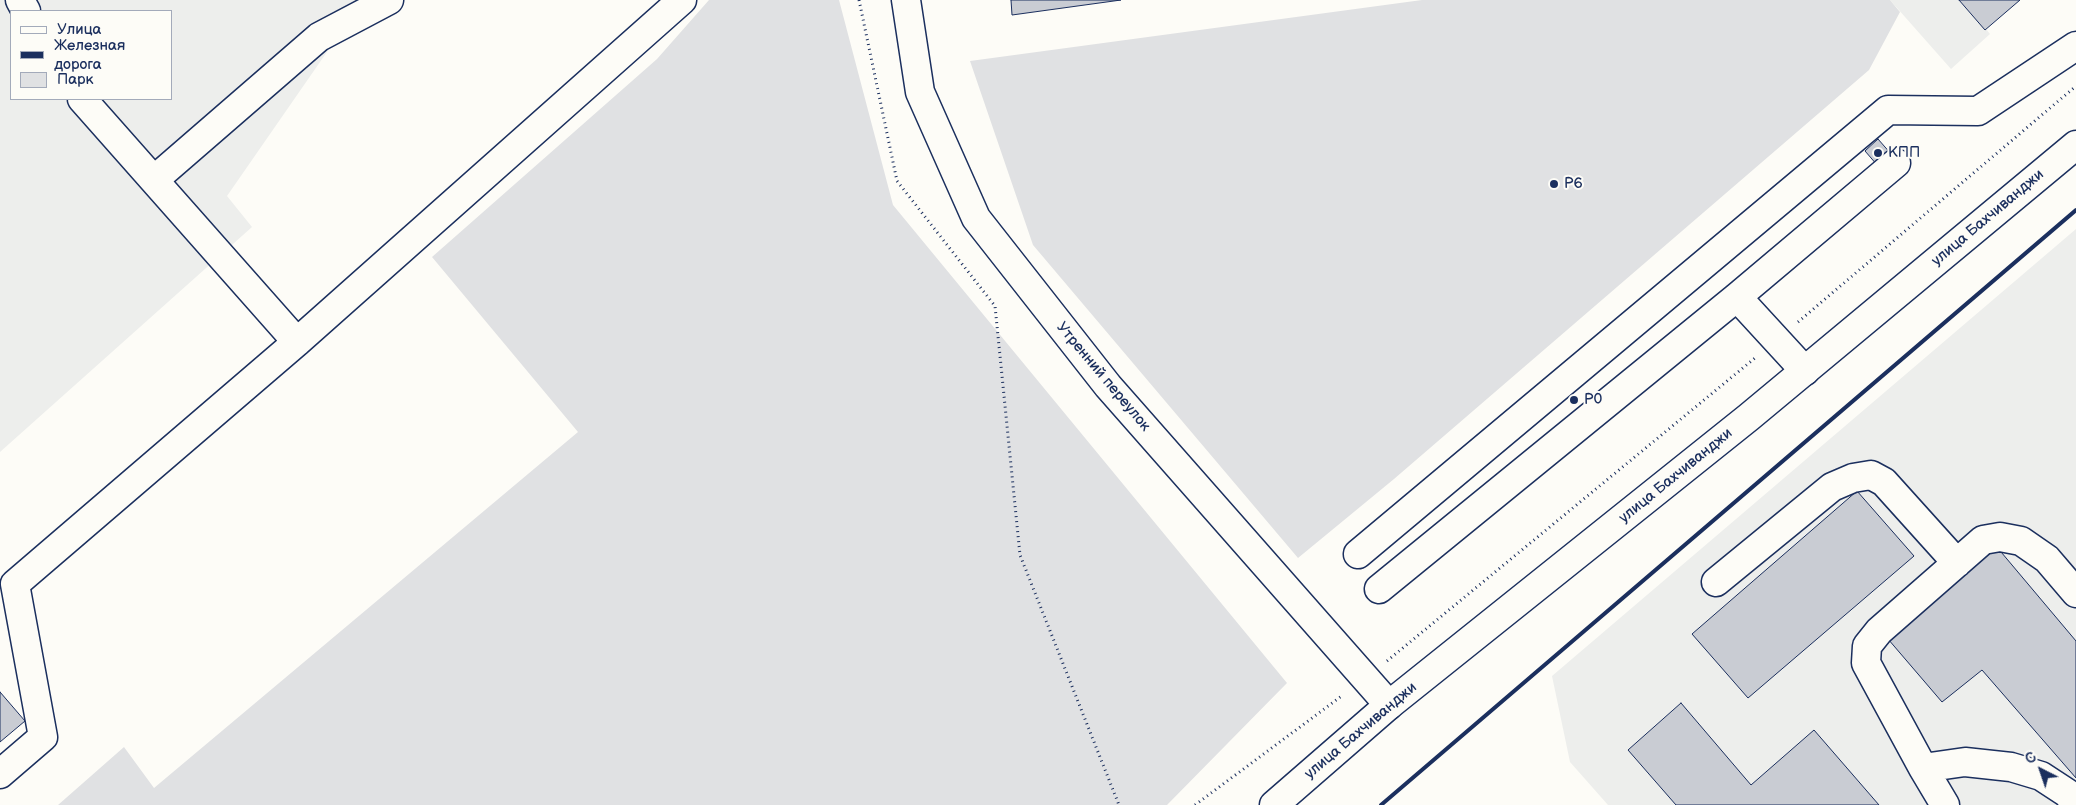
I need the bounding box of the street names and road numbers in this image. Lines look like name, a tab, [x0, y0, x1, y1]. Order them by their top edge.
street label: улица Бахчиванджи	[1928, 166, 2048, 270]
street label: Утренний переулок	[1052, 319, 1154, 435]
street label: улица Бахчиванджи	[1616, 425, 1736, 527]
street label: улица Бахчиванджи	[1301, 679, 1421, 783]

